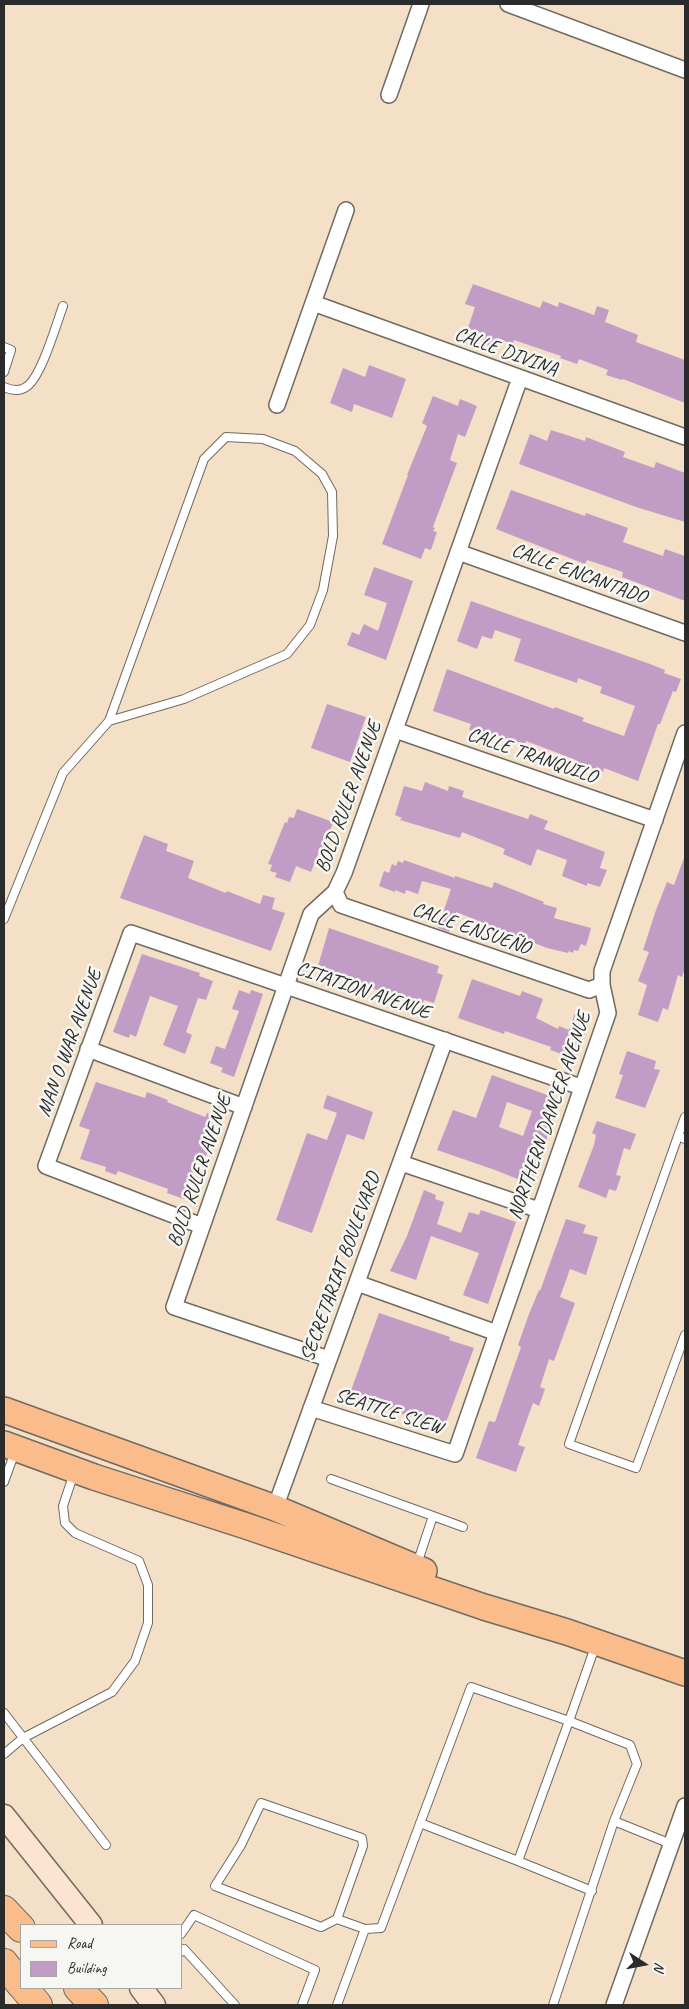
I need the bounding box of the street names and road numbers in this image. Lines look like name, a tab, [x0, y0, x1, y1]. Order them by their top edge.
street label: CALLE DIVINA	[451, 322, 561, 382]
street label: CALLE ENCANTADO	[508, 538, 650, 610]
street label: BOLD RULER AVENUE	[310, 718, 388, 876]
street label: CALLE TRANQUILO	[464, 723, 600, 789]
street label: CALLE ENSUEÑO	[409, 898, 533, 960]
street label: CITATION AVENUE	[293, 957, 433, 1025]
street label: MAN O WAR AVENUE	[32, 966, 108, 1120]
street label: NORTHERN DANCER AVENUE	[503, 1009, 597, 1223]
street label: BOLD RULER AVENUE	[163, 1092, 237, 1250]
street label: SECRETARIAT BOULEVARD	[296, 1169, 386, 1365]
street label: SEATTLE SLEW	[332, 1383, 446, 1441]

